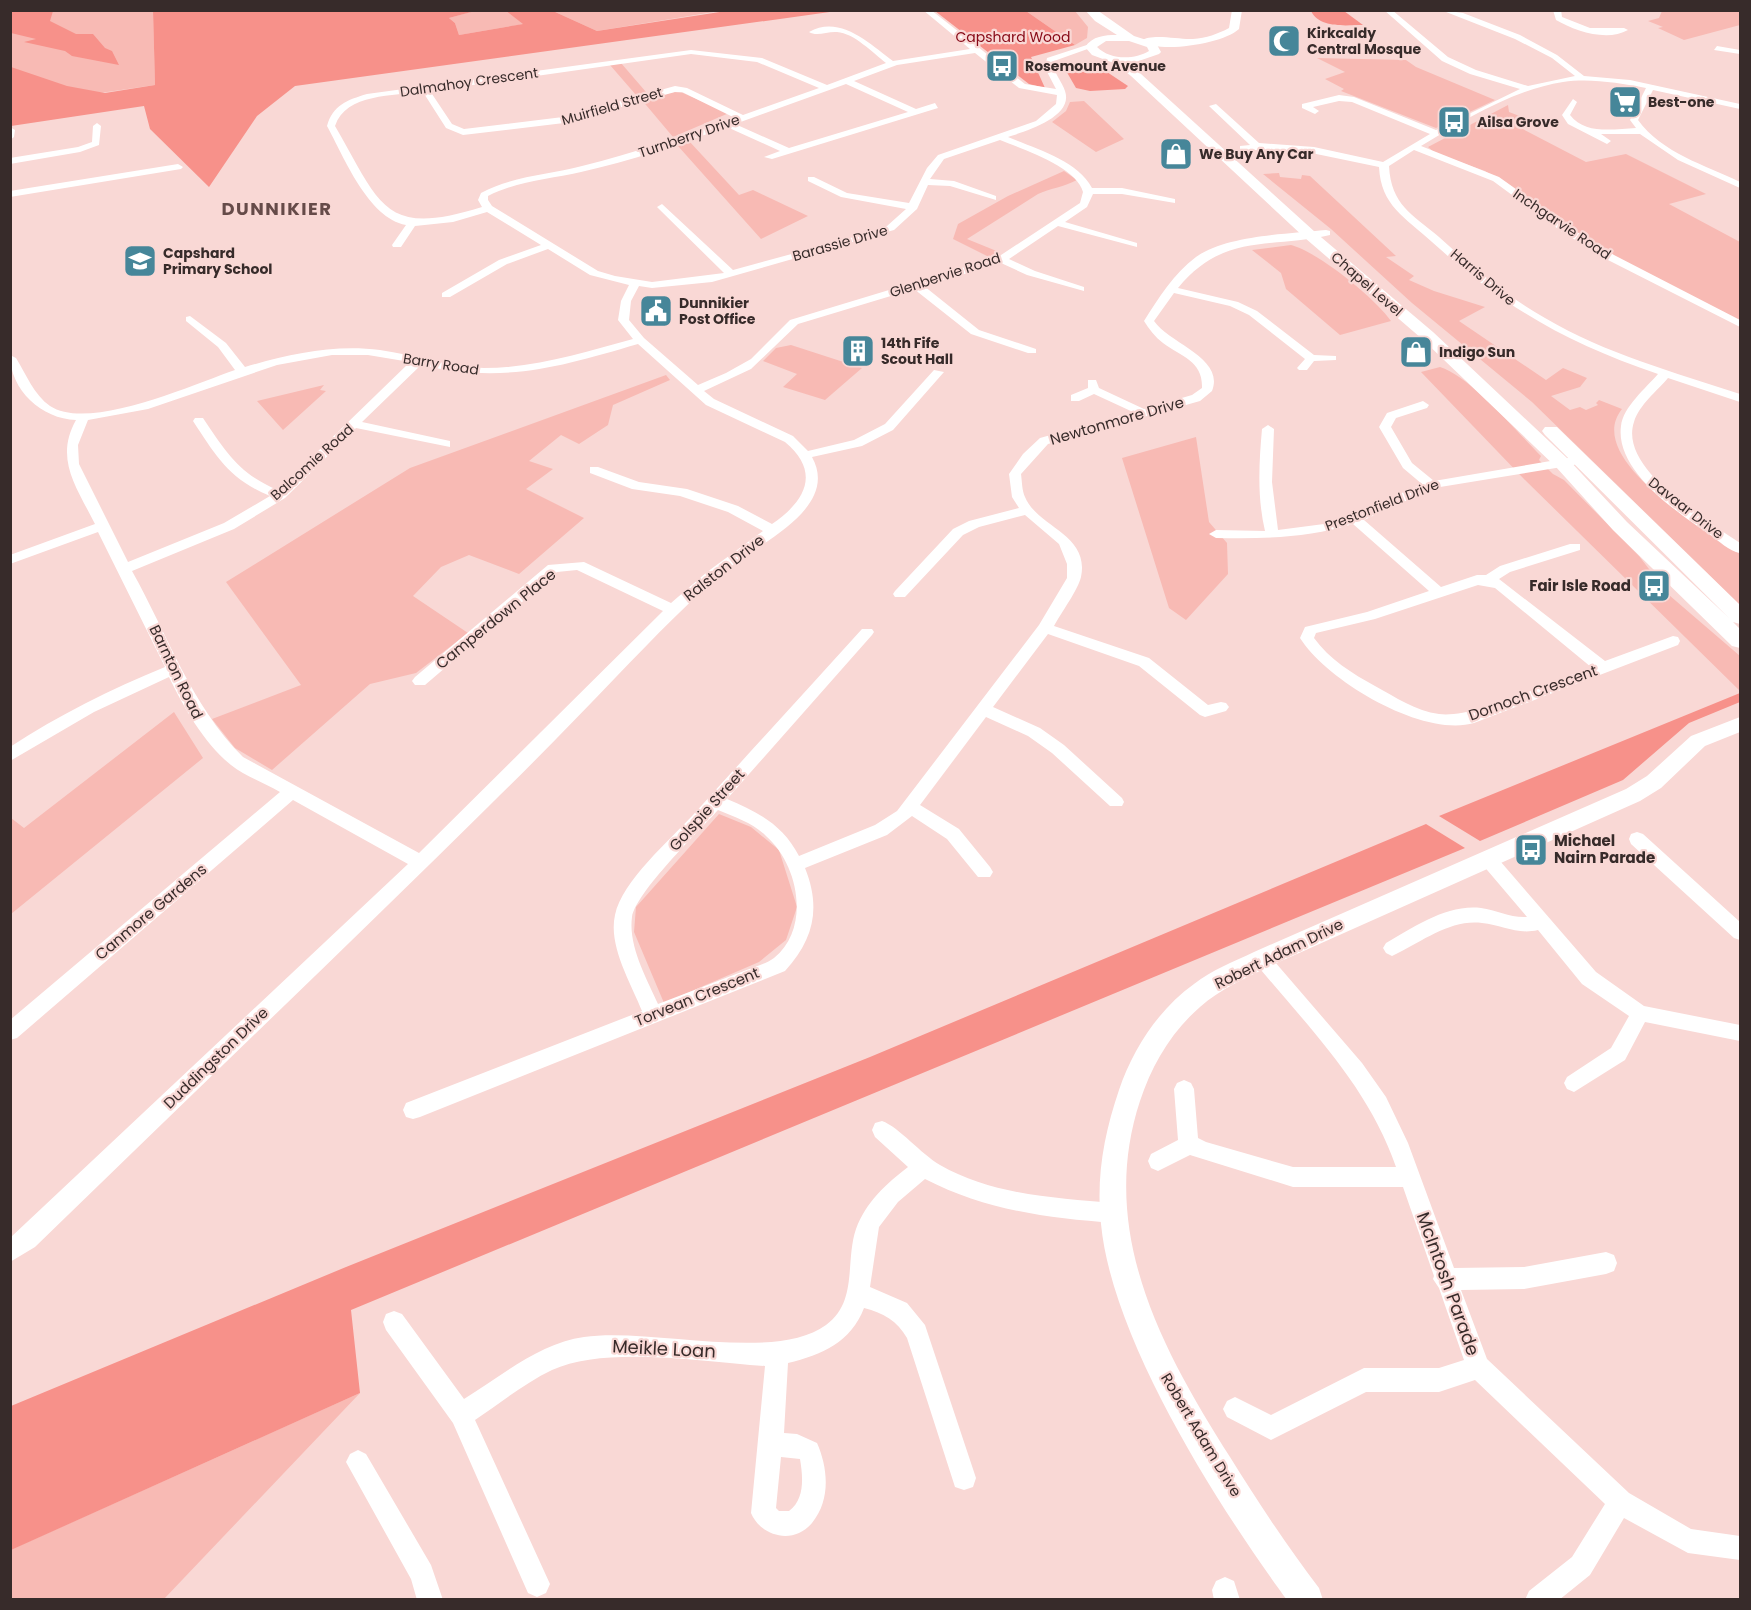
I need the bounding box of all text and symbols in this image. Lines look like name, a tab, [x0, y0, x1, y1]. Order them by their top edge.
mosque icon: Kirkcaldy Central Mosque	[1266, 23, 1302, 59]
place label: Kirkcaldy Central Mosque	[1307, 23, 1422, 59]
park label: Capshard Wood	[956, 27, 1070, 47]
bus stop icon: Rosemount Avenue	[984, 48, 1020, 84]
place label: Rosemount Avenue	[1025, 56, 1166, 76]
street label: Dalmahoy Crescent	[399, 62, 539, 102]
street label: Muirfield Street	[559, 82, 665, 130]
supermarket icon: Best-one	[1607, 84, 1643, 120]
place label: Best-one	[1648, 92, 1715, 112]
bus stop icon: Ailsa Grove	[1436, 104, 1472, 140]
street label: Turnberry Drive	[636, 109, 743, 163]
place label: Ailsa Grove	[1477, 112, 1559, 132]
shop icon: We Buy Any Car	[1158, 136, 1194, 172]
place label: We Buy Any Car	[1199, 144, 1314, 164]
street label: Inchgarvie Road	[1509, 184, 1615, 264]
district label: DUNNIKIER	[222, 196, 333, 221]
street label: Barassie Drive	[790, 220, 890, 266]
school or university icon: Capshard Primary School	[122, 243, 158, 279]
place label: Capshard Primary School	[163, 243, 272, 279]
street label: Harris Drive	[1446, 244, 1520, 310]
street label: Chapel Level	[1327, 247, 1407, 321]
street label: Glenbervie Road	[887, 248, 1003, 302]
public building icon: Dunnikier Post Office	[638, 293, 674, 329]
place label: Dunnikier Post Office	[679, 293, 756, 329]
building icon: 14th Fife Scout Hall	[840, 333, 876, 369]
place label: 14th Fife Scout Hall	[881, 333, 953, 369]
shop icon: Indigo Sun	[1398, 334, 1434, 370]
place label: Indigo Sun	[1439, 342, 1515, 362]
street label: Barry Road	[402, 348, 480, 380]
street label: Newtonmore Drive	[1047, 391, 1186, 450]
street label: Balcomie Road	[266, 419, 358, 505]
street label: Davaar Drive	[1644, 472, 1728, 544]
street label: Prestonfield Drive	[1322, 474, 1442, 536]
street label: Ralston Drive	[679, 529, 768, 606]
street label: Camperdown Place	[431, 564, 560, 674]
bus stop icon: Fair Isle Road	[1636, 568, 1672, 604]
place label: Fair Isle Road	[1529, 575, 1631, 596]
street label: Barnton Road	[145, 621, 208, 722]
street label: Dornoch Crescent	[1466, 659, 1600, 726]
street label: Golspie Street	[664, 764, 749, 855]
place label: Michael Nairn Parade	[1554, 830, 1655, 868]
bus stop icon: Michael Nairn Parade	[1513, 832, 1549, 868]
street label: Canmore Gardens	[90, 859, 211, 965]
street label: Robert Adam Drive	[1211, 913, 1347, 994]
street label: Torvean Crescent	[631, 962, 762, 1031]
street label: Duddingston Drive	[159, 1002, 273, 1113]
street label: McIntosh Parade	[1411, 1209, 1486, 1359]
street label: Meikle Loan	[612, 1333, 716, 1364]
street label: Robert Adam Drive	[1156, 1369, 1247, 1500]

